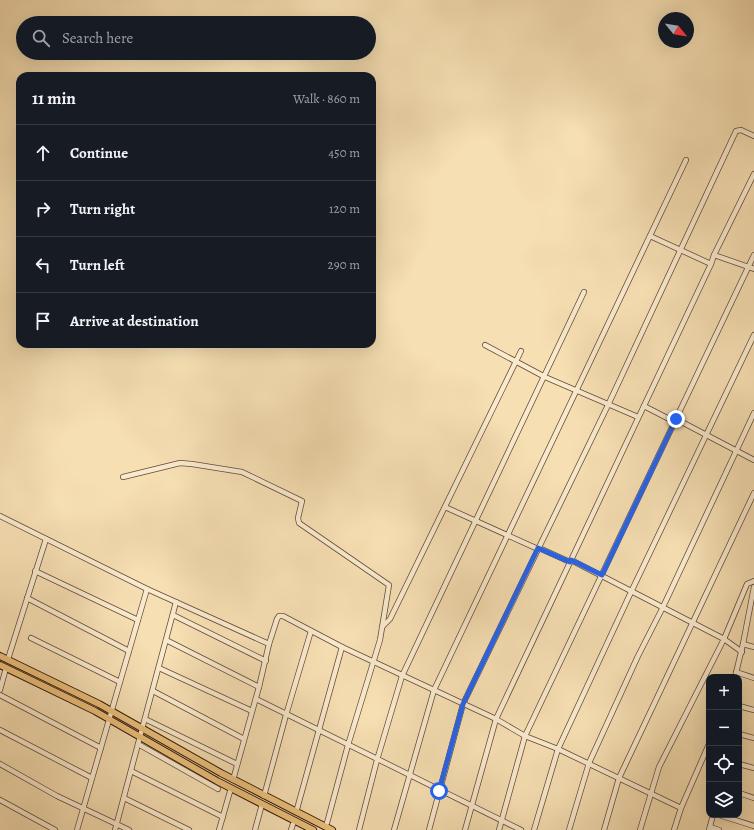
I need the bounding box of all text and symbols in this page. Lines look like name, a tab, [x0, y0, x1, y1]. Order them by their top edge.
north arrow	[658, 12, 694, 48]
search box	[16, 16, 376, 60]
icon: search	[30, 27, 52, 49]
text: Search here	[62, 28, 133, 48]
text: 11 min	[32, 87, 76, 110]
text: Walk · 860 m	[293, 90, 360, 107]
icon: ahead	[32, 142, 54, 164]
text: Continue	[70, 143, 128, 163]
text: 450 m	[328, 144, 360, 161]
icon: right	[32, 198, 54, 220]
text: Turn right	[70, 199, 135, 219]
text: 120 m	[329, 200, 360, 217]
icon: left	[32, 254, 54, 276]
text: Turn left	[70, 255, 125, 275]
text: 290 m	[328, 256, 360, 273]
icon: arrive	[32, 310, 54, 332]
text: Arrive at destination	[70, 311, 199, 331]
route end	[667, 410, 685, 428]
map controls	[706, 674, 742, 818]
button: +	[706, 674, 742, 710]
button: −	[706, 710, 742, 746]
button: locate	[706, 746, 742, 782]
route start	[430, 782, 448, 800]
button: layers	[706, 782, 742, 818]

